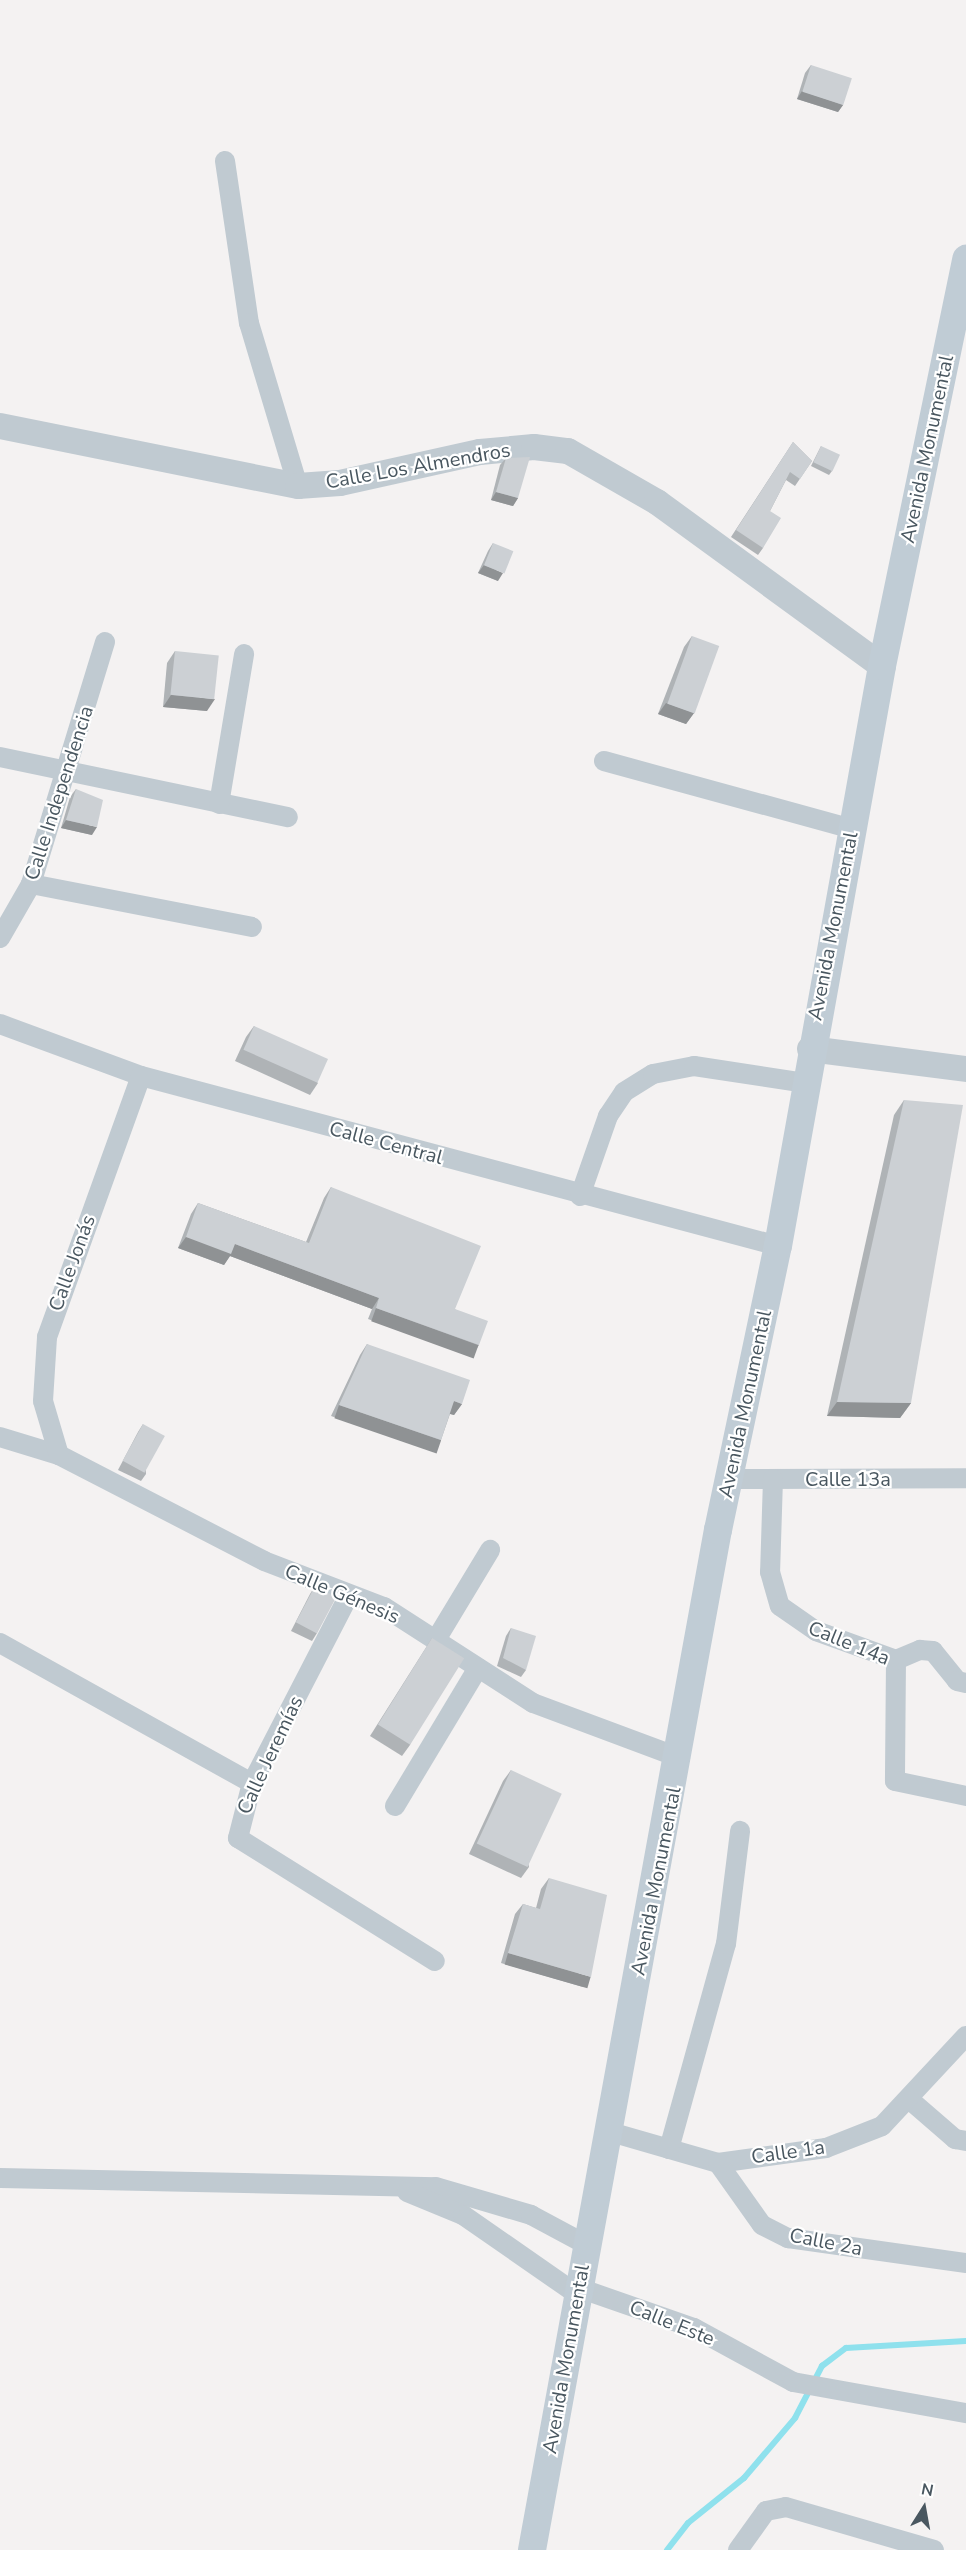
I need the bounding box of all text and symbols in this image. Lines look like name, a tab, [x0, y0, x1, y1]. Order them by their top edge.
street label: Avenida Monumental	[895, 353, 959, 545]
street label: Calle Los Almendros	[324, 438, 512, 494]
street label: Calle Independencia	[19, 703, 99, 883]
street label: Avenida Monumental	[803, 830, 863, 1022]
street label: Calle Central	[327, 1116, 445, 1170]
street label: Calle Jonás	[44, 1212, 100, 1314]
street label: Avenida Monumental	[713, 1308, 777, 1500]
street label: Calle 13a	[805, 1467, 891, 1491]
street label: Calle Génesis	[281, 1559, 403, 1629]
street label: Calle 14a	[805, 1616, 893, 1670]
street label: Calle Jeremías	[232, 1692, 308, 1818]
street label: Avenida Monumental	[626, 1785, 686, 1977]
street label: Calle 1a	[750, 2135, 826, 2169]
street label: Calle 2a	[787, 2223, 865, 2261]
street label: Avenida Monumental	[538, 2263, 594, 2455]
street label: Calle Este	[626, 2295, 718, 2351]
north arrow	[894, 2478, 954, 2538]
text: N	[919, 2478, 935, 2502]

